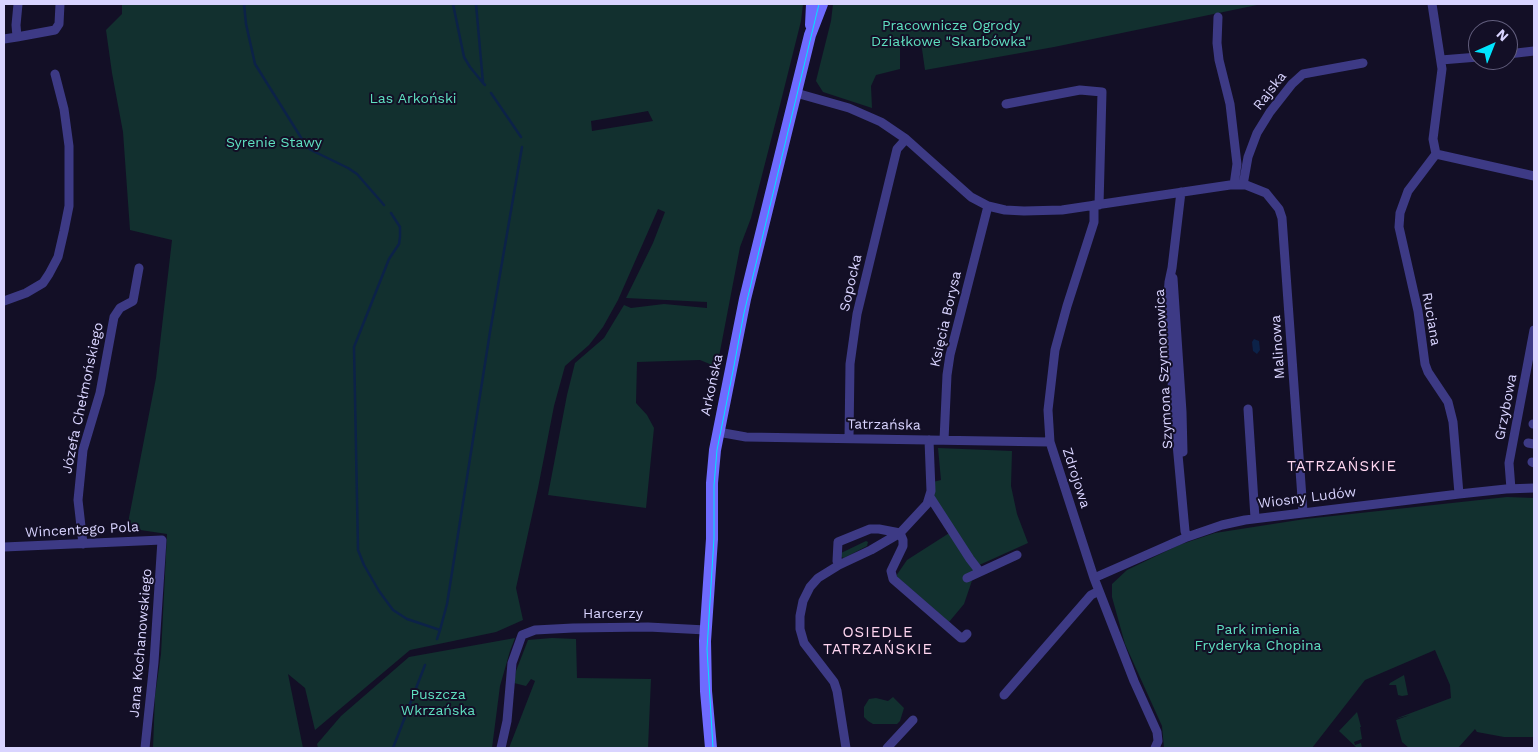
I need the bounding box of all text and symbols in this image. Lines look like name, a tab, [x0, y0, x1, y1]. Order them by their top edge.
park label: Pracownicze Ogrody Działkowe "Skarbówka"	[871, 18, 1031, 50]
north arrow	[1468, 20, 1518, 70]
text: N	[1493, 26, 1512, 44]
street label: Rajska	[1250, 68, 1290, 114]
park label: Las Arkoński	[369, 91, 457, 107]
park label: Syrenie Stawy	[226, 135, 322, 151]
street label: Sopocka	[836, 253, 866, 313]
street label: Księcia Borysa	[927, 269, 965, 369]
street label: Szymona Szymonowica	[1151, 289, 1177, 449]
street label: Ruciana	[1418, 291, 1444, 347]
street label: Malinowa	[1267, 314, 1289, 380]
street label: Józefa Chełmońskiego	[59, 321, 107, 475]
street label: Arkońska	[697, 353, 727, 417]
street label: Grzybowa	[1491, 373, 1521, 441]
street label: Tatrzańska	[847, 416, 921, 434]
street label: Zdrojowa	[1058, 446, 1094, 510]
district label: TATRZAŃSKIE	[1286, 458, 1398, 476]
street label: Wiosny Ludów	[1257, 484, 1357, 512]
street label: Wincentego Pola	[25, 519, 139, 541]
street label: Jana Kochanowskiego	[126, 568, 156, 718]
street label: Harcerzy	[583, 606, 643, 622]
park label: Park imienia Fryderyka Chopina	[1195, 622, 1321, 654]
district label: OSIEDLE TATRZAŃSKIE	[822, 624, 934, 659]
park label: Puszcza Wkrzańska	[401, 687, 475, 720]

